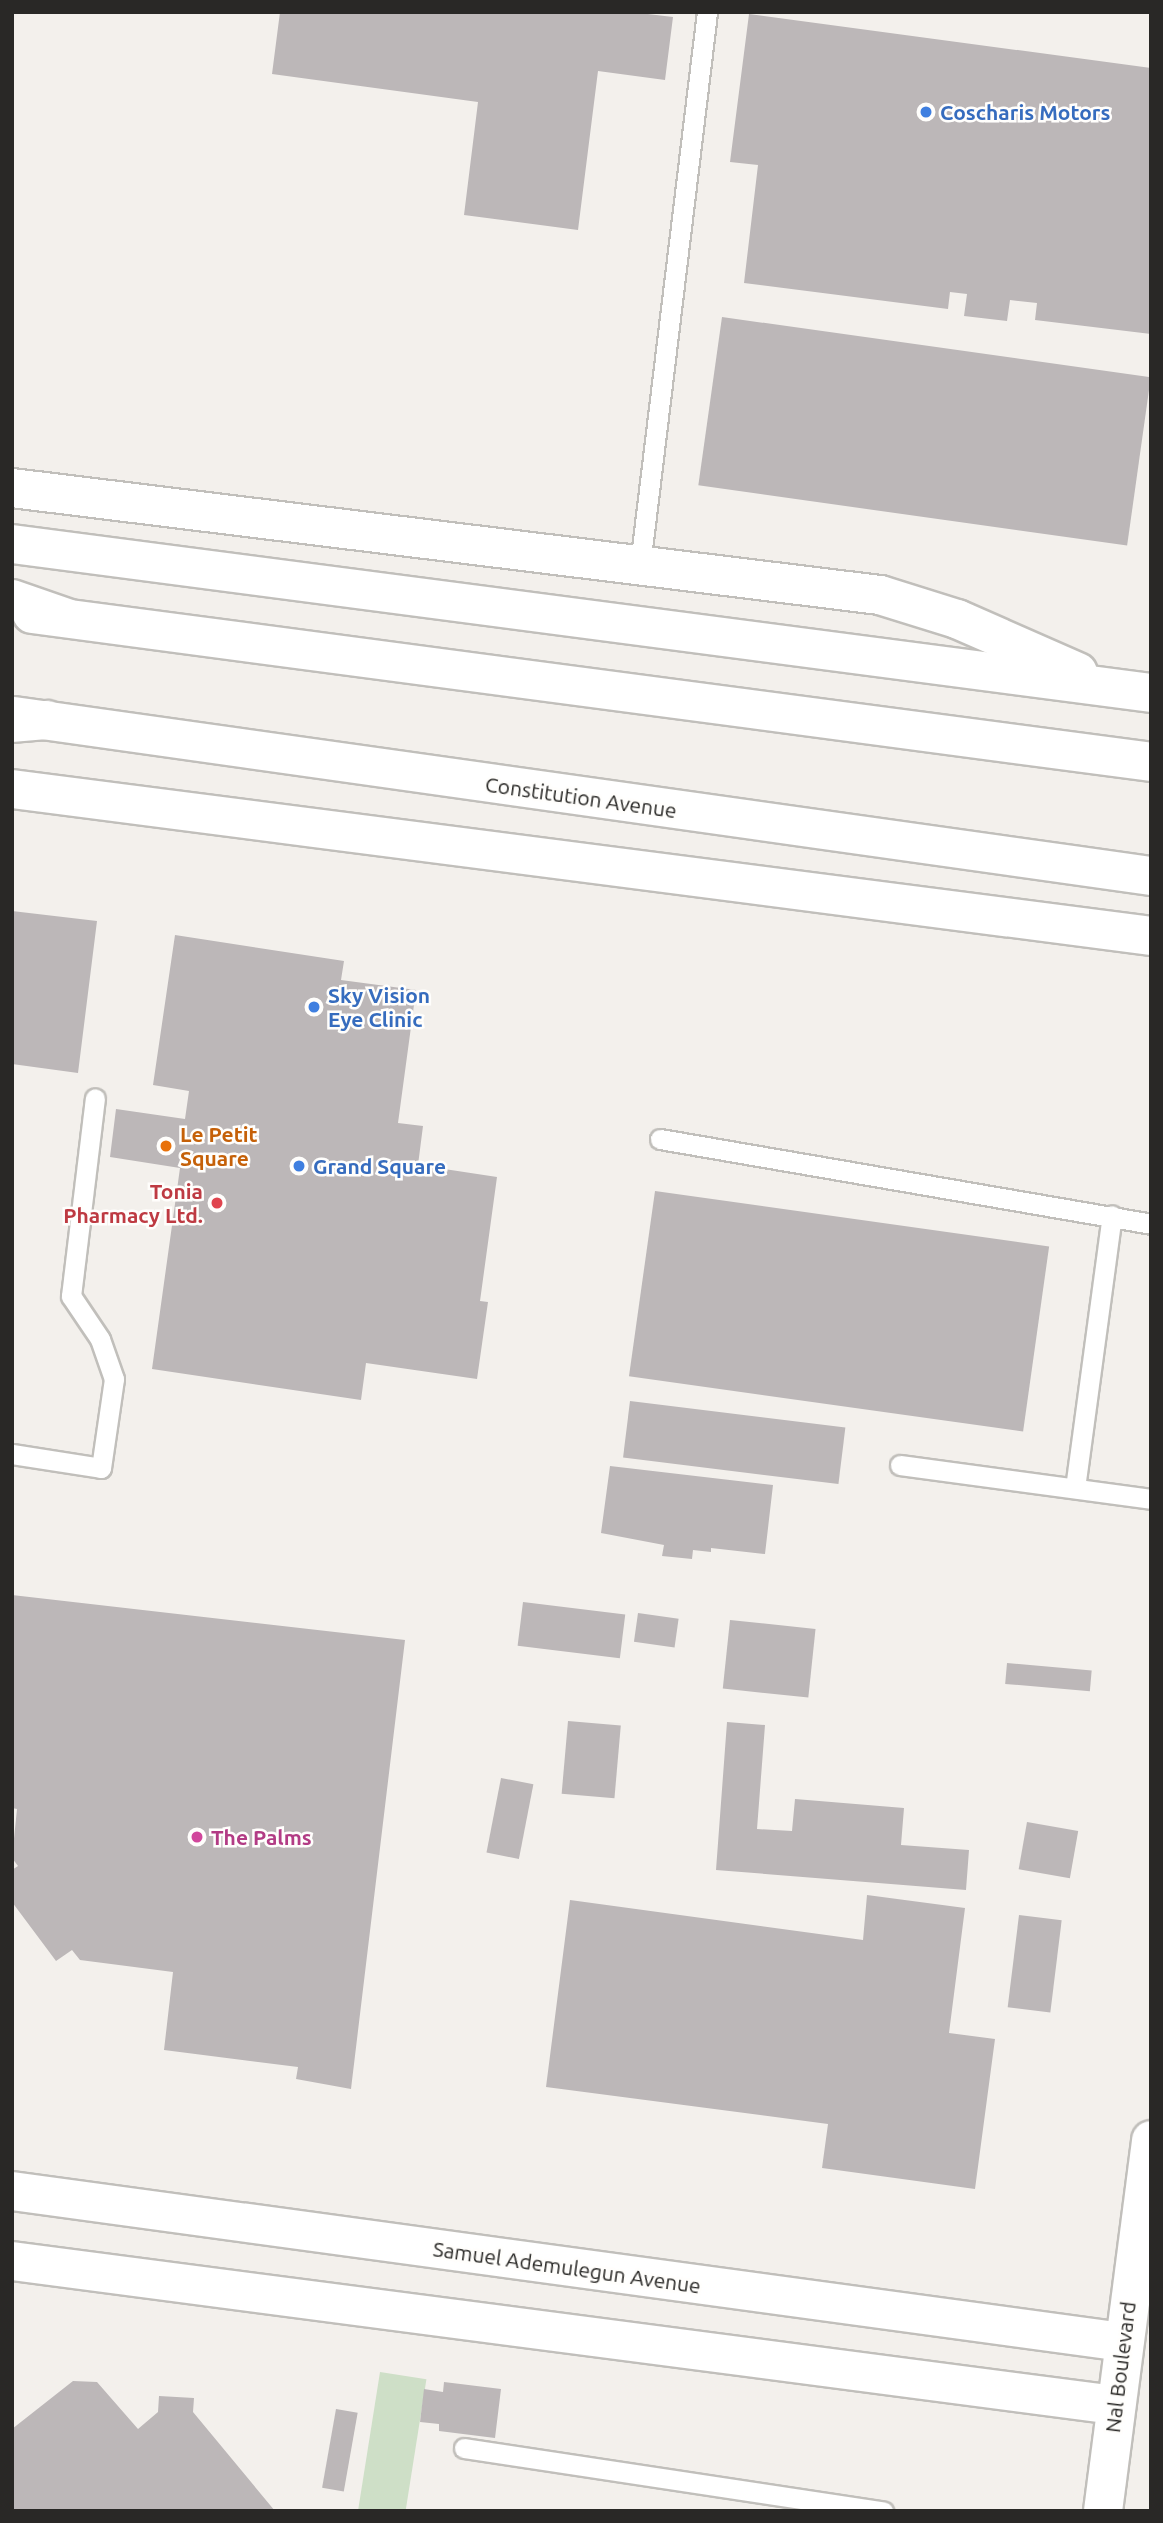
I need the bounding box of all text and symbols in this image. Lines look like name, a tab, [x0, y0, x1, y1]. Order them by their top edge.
place label: Coscharis Motors	[940, 99, 1110, 125]
marker: Coscharis Motors	[918, 104, 934, 120]
street label: Constitution Avenue	[484, 771, 678, 823]
place label: Sky Vision Eye Clinic	[328, 982, 430, 1032]
marker: Sky Vision Eye Clinic	[306, 999, 322, 1015]
place label: Le Petit Square	[180, 1121, 258, 1171]
marker: Le Petit Square	[158, 1138, 174, 1154]
place label: Grand Square	[313, 1153, 446, 1179]
marker: Grand Square	[291, 1158, 307, 1174]
place label: Tonia Pharmacy Ltd.	[63, 1178, 203, 1228]
marker: Tonia Pharmacy Ltd.	[209, 1195, 225, 1211]
place label: The Palms	[211, 1824, 312, 1850]
marker: The Palms	[189, 1829, 205, 1845]
street label: Samuel Ademulegun Avenue	[431, 2236, 703, 2298]
street label: Nal Boulevard	[1099, 2300, 1141, 2434]

